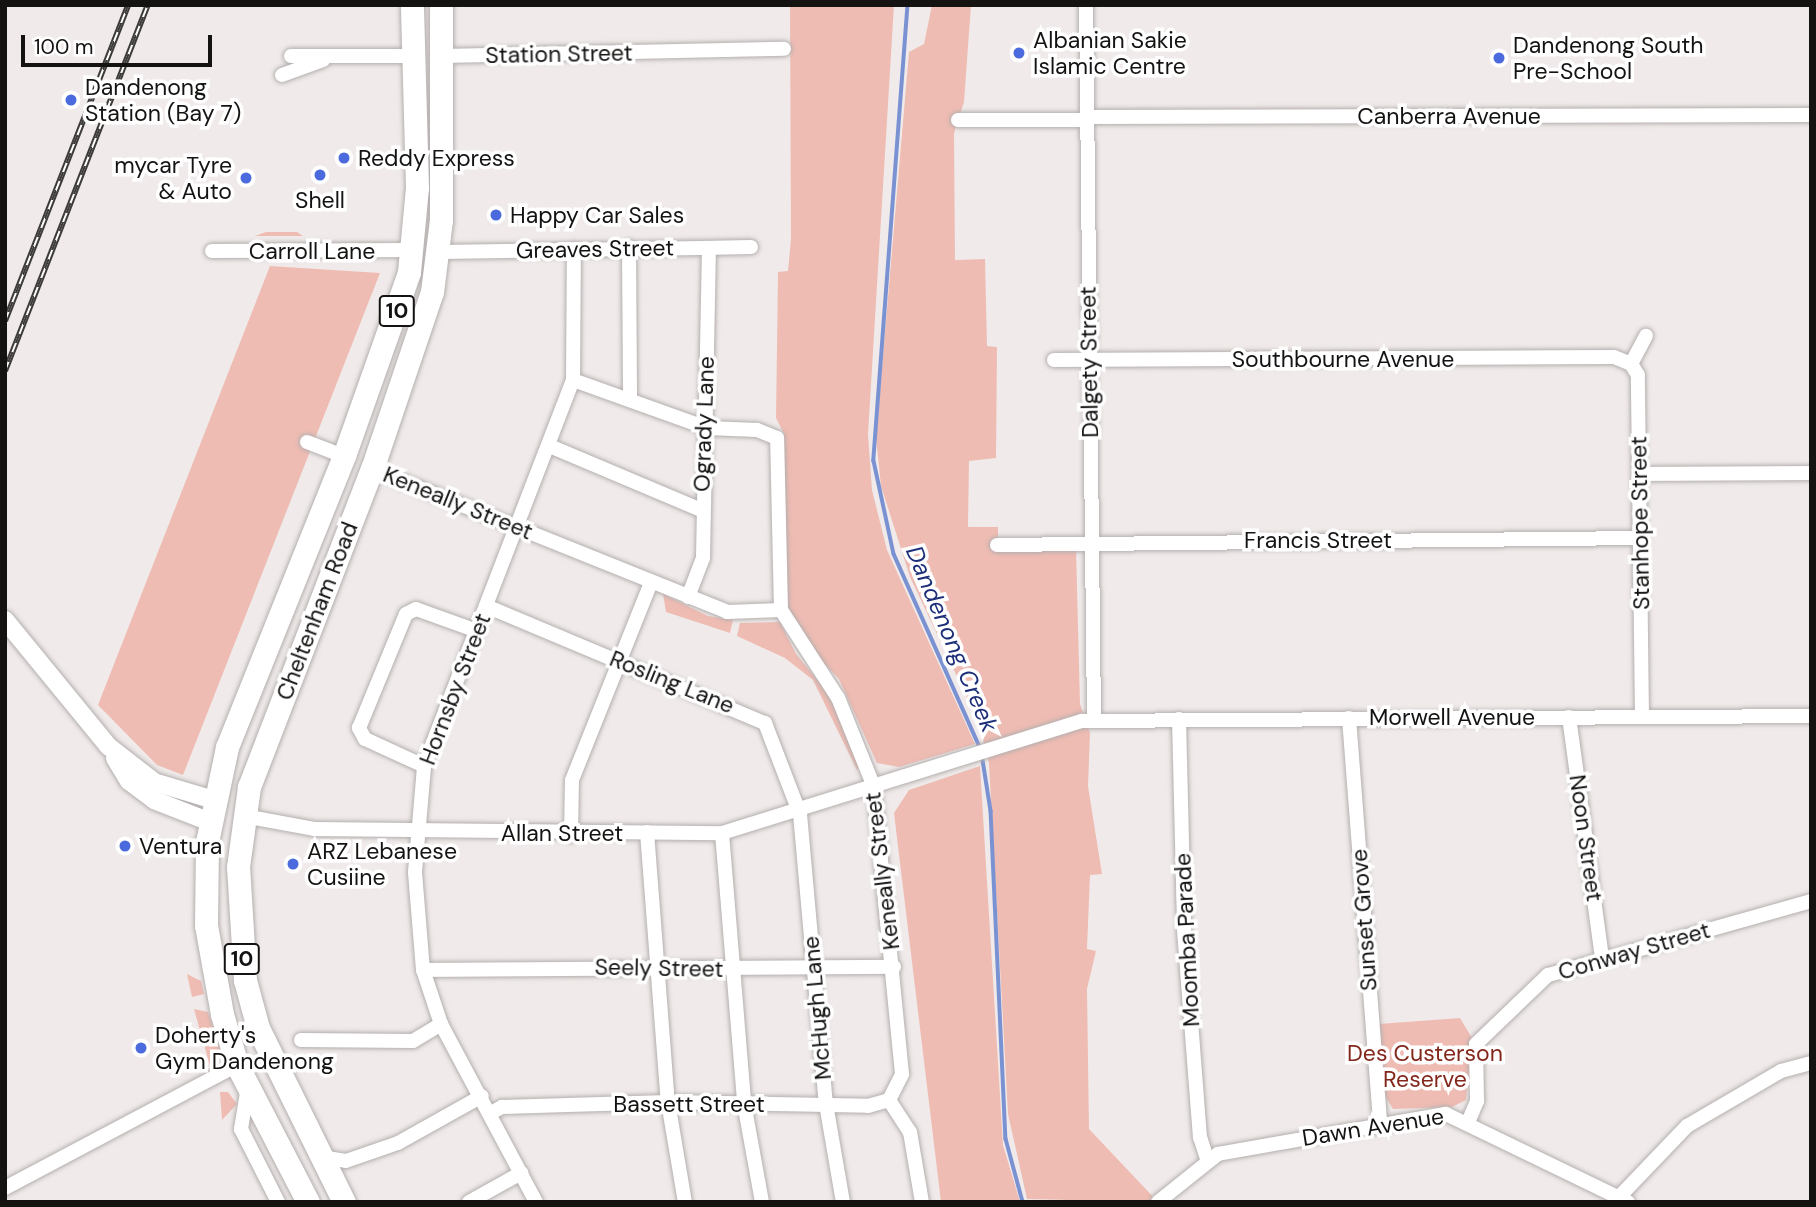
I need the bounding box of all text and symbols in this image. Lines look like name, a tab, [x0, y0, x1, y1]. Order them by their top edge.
scale bar	[24, 21, 215, 65]
place label: Albanian Sakie Islamic Centre	[1033, 26, 1187, 80]
place label: Dandenong South Pre-School	[1513, 31, 1703, 85]
text: 100 m	[34, 33, 94, 61]
street label: Station Street	[485, 39, 633, 69]
marker: Albanian Sakie Islamic Centre	[1011, 45, 1027, 61]
marker: Dandenong South Pre-School	[1491, 50, 1507, 66]
place label: Dandenong Station (Bay 7)	[85, 73, 241, 127]
marker: Dandenong Station (Bay 7)	[63, 92, 79, 108]
street label: Canberra Avenue	[1357, 102, 1541, 130]
place label: Reddy Express	[358, 144, 515, 172]
marker: Reddy Express	[336, 150, 352, 166]
place label: mycar Tyre & Auto	[114, 151, 232, 205]
marker: Shell	[312, 167, 328, 183]
marker: mycar Tyre & Auto	[238, 170, 254, 186]
place label: Shell	[295, 186, 345, 214]
place label: Happy Car Sales	[510, 201, 684, 229]
marker: Happy Car Sales	[488, 207, 504, 223]
street label: Greaves Street	[516, 234, 674, 264]
street label: Carroll Lane	[249, 237, 375, 265]
street label: Dalgety Street	[1074, 286, 1104, 438]
road number: 10	[378, 294, 416, 328]
street label: Southbourne Avenue	[1232, 345, 1454, 373]
street label: Ogrady Lane	[688, 356, 720, 492]
street label: Stanhope Street	[1625, 436, 1655, 610]
street label: Keneally Street	[379, 460, 537, 546]
street label: Cheltenham Road	[270, 518, 364, 704]
street label: Francis Street	[1244, 526, 1392, 554]
water label: Dandenong Creek	[900, 542, 1004, 736]
street label: Hornsby Street	[413, 609, 497, 769]
street label: Rosling Lane	[606, 645, 738, 719]
street label: Morwell Avenue	[1369, 703, 1535, 731]
street label: Noon Street	[1563, 773, 1609, 903]
street label: Keneally Street	[859, 790, 905, 952]
street label: Allan Street	[501, 819, 623, 847]
place label: Ventura	[139, 832, 222, 860]
place label: ARZ Lebanese Cusiine	[307, 837, 457, 891]
marker: Ventura	[117, 838, 133, 854]
street label: Sunset Grove	[1345, 848, 1383, 992]
street label: Moomba Parade	[1169, 852, 1205, 1028]
marker: ARZ Lebanese Cusiine	[285, 856, 301, 872]
street label: Conway Street	[1555, 916, 1713, 986]
street label: McHugh Lane	[797, 935, 837, 1081]
road number: 10	[223, 942, 261, 976]
street label: Seely Street	[594, 953, 724, 983]
place label: Doherty's Gym Dandenong	[155, 1021, 334, 1075]
park label: Des Custerson Reserve	[1347, 1039, 1503, 1093]
marker: Doherty's Gym Dandenong	[133, 1040, 149, 1056]
street label: Bassett Street	[613, 1090, 765, 1118]
street label: Dawn Avenue	[1300, 1102, 1446, 1152]

